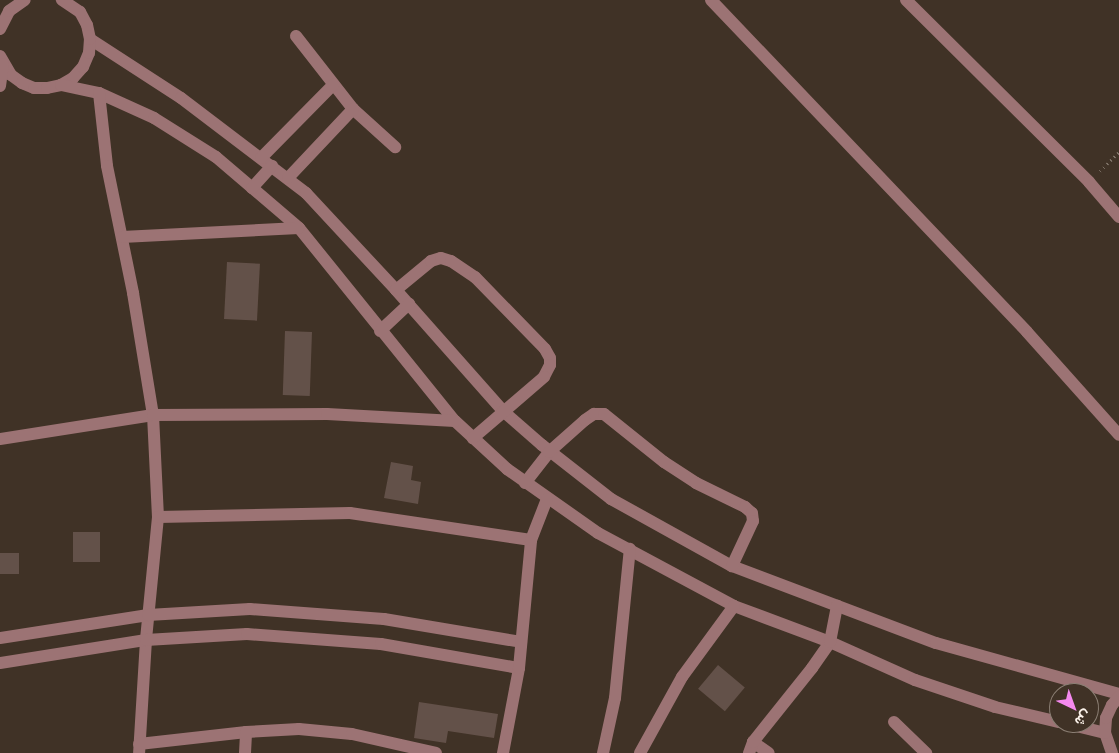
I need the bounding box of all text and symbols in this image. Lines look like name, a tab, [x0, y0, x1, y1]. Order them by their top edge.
north arrow	[1049, 683, 1099, 733]
text: ش	[1071, 706, 1096, 731]

